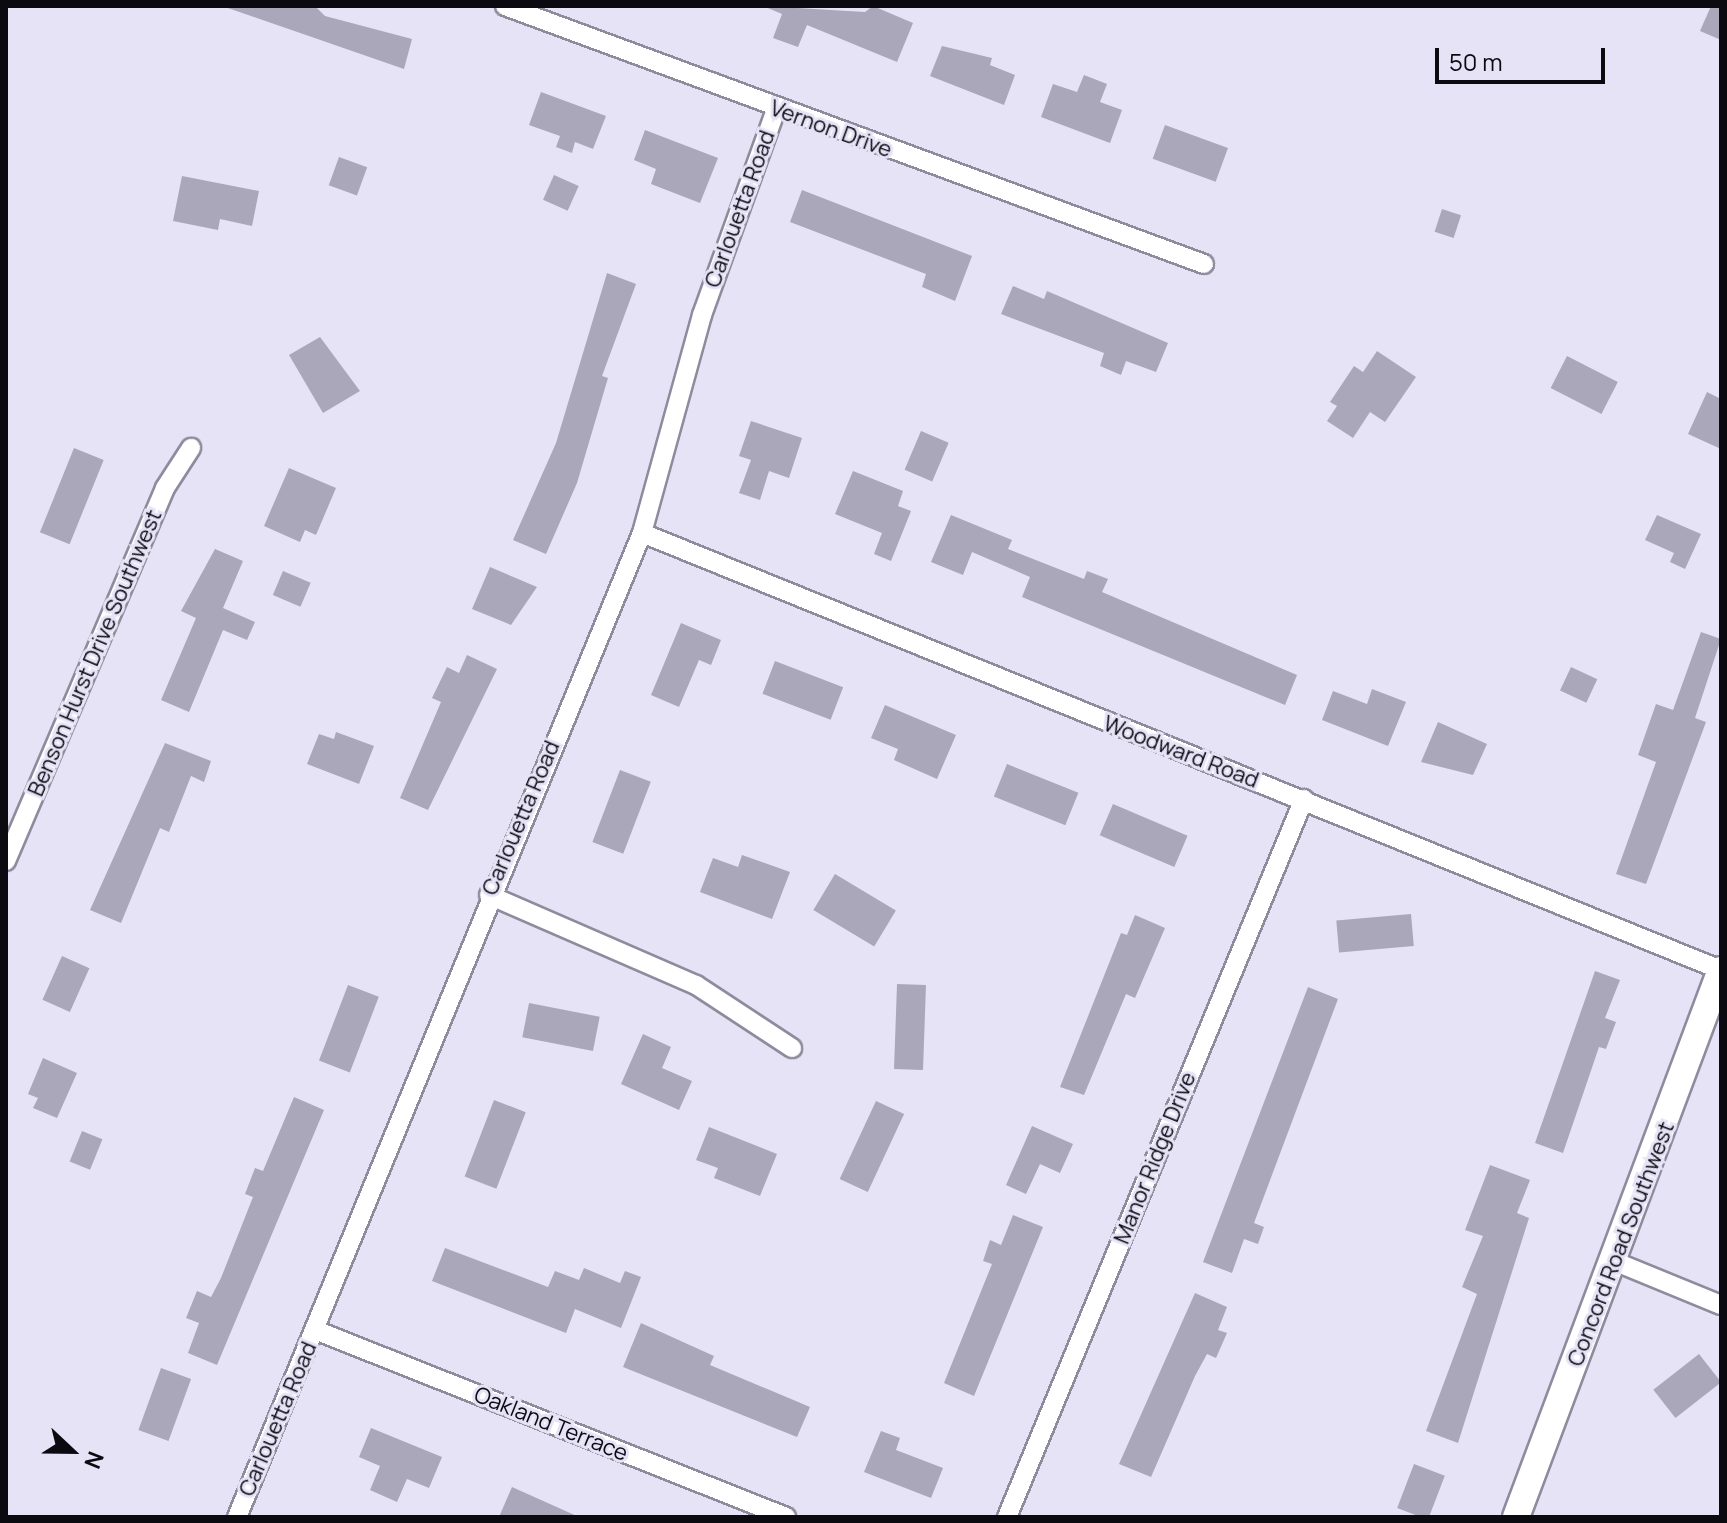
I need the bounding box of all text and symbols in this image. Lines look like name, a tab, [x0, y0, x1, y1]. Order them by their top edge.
scale bar	[1439, 32, 1609, 82]
text: 50 m	[1449, 45, 1503, 78]
street label: Vernon Drive	[767, 95, 895, 163]
street label: Carlouetta Road	[699, 127, 781, 291]
street label: Benson Hurst Drive Southwest	[23, 506, 167, 800]
street label: Woodward Road	[1100, 710, 1262, 794]
street label: Carlouetta Road	[477, 737, 565, 899]
street label: Manor Ridge Drive	[1109, 1068, 1201, 1248]
street label: Concord Road Southwest	[1562, 1118, 1680, 1370]
street label: Carlouetta Road	[234, 1338, 322, 1500]
street label: Oakland Terrace	[470, 1381, 632, 1467]
north arrow	[32, 1411, 112, 1491]
text: N	[77, 1447, 111, 1473]

